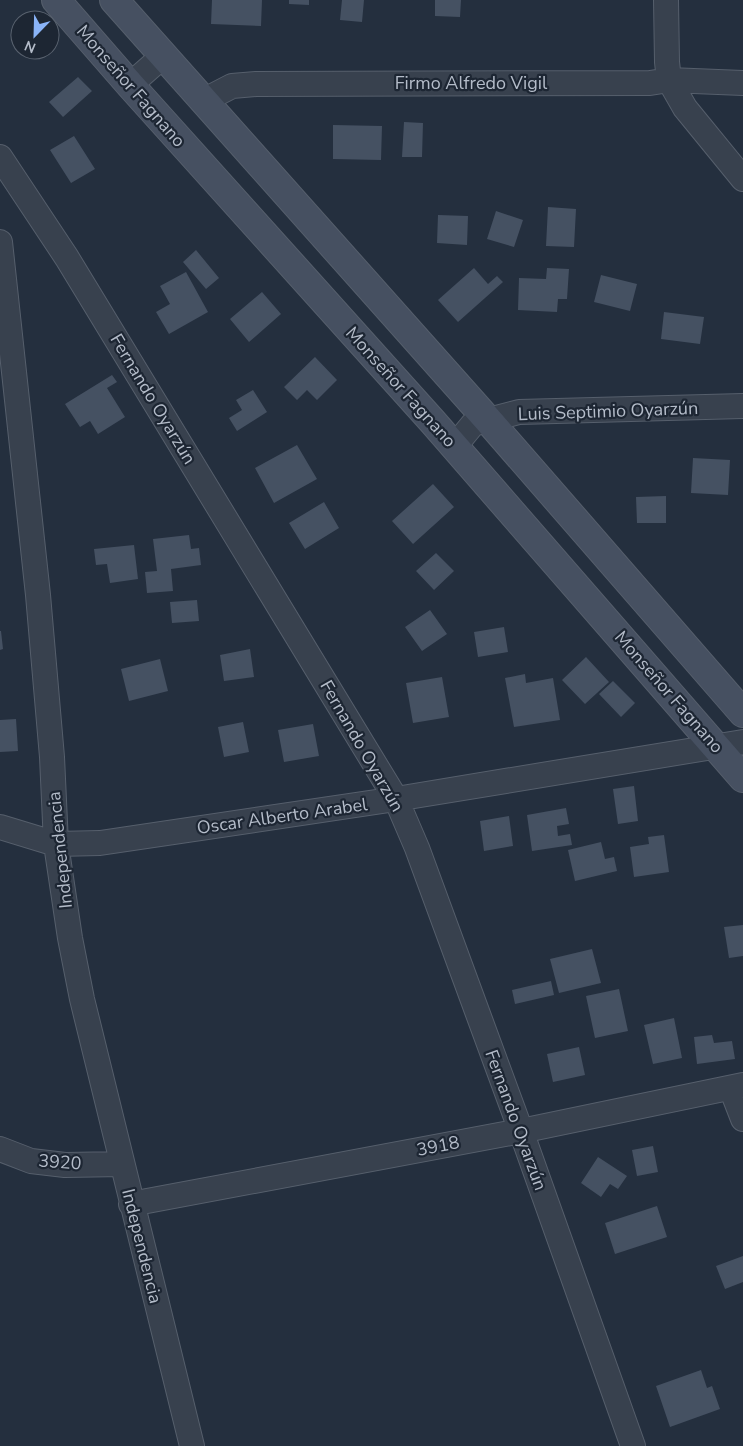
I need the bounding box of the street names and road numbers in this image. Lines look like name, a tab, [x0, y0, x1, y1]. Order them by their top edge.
street label: Monseñor Fagnano	[71, 20, 191, 152]
street label: Firmo Alfredo Vigil	[395, 71, 548, 95]
street label: Monseñor Fagnano	[340, 321, 462, 453]
street label: Fernando Oyarzún	[105, 329, 201, 469]
street label: Luis Septimio Oyarzún	[517, 396, 699, 426]
street label: Monseñor Fagnano	[609, 626, 729, 758]
street label: Fernando Oyarzún	[315, 676, 409, 816]
street label: Independencia	[42, 790, 78, 910]
street label: Oscar Alberto Arabel	[195, 792, 370, 840]
street label: Fernando Oyarzún	[479, 1046, 553, 1194]
street label: 3918	[415, 1130, 461, 1162]
street label: 3920	[38, 1149, 82, 1175]
street label: Independencia	[116, 1186, 168, 1306]

